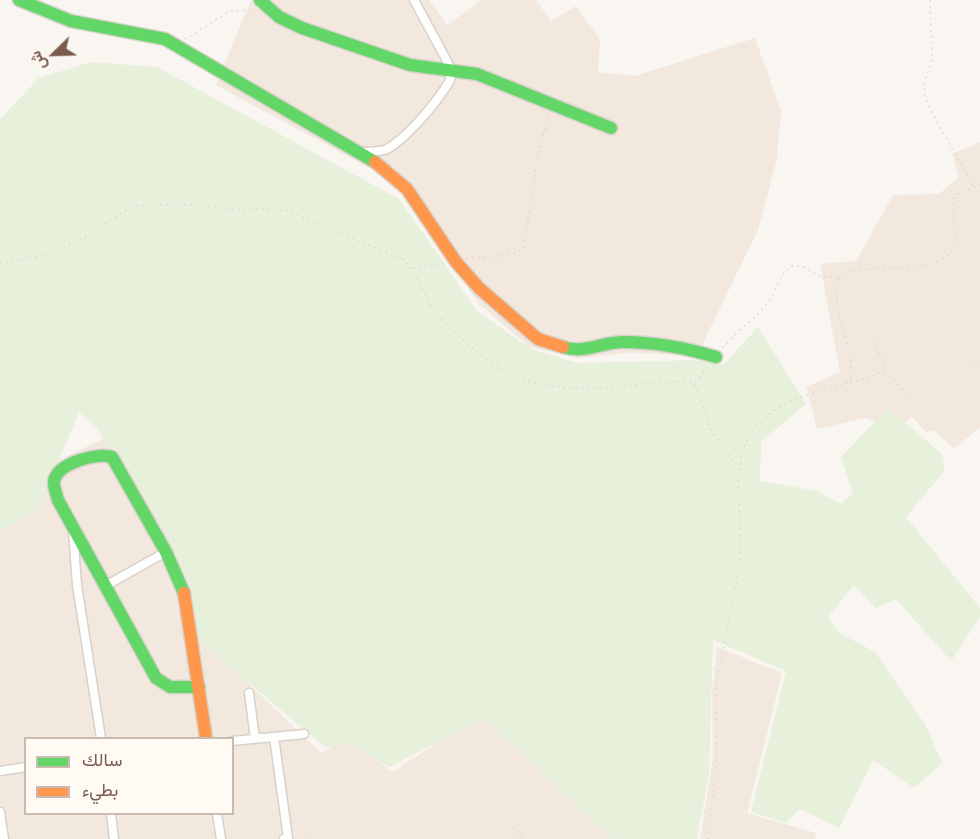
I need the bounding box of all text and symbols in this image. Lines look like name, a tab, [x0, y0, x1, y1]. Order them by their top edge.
north arrow	[24, 24, 84, 84]
text: ش	[24, 49, 49, 74]
legend	[24, 737, 234, 815]
text: سالك	[82, 748, 122, 770]
text: بطيء	[82, 778, 118, 800]

